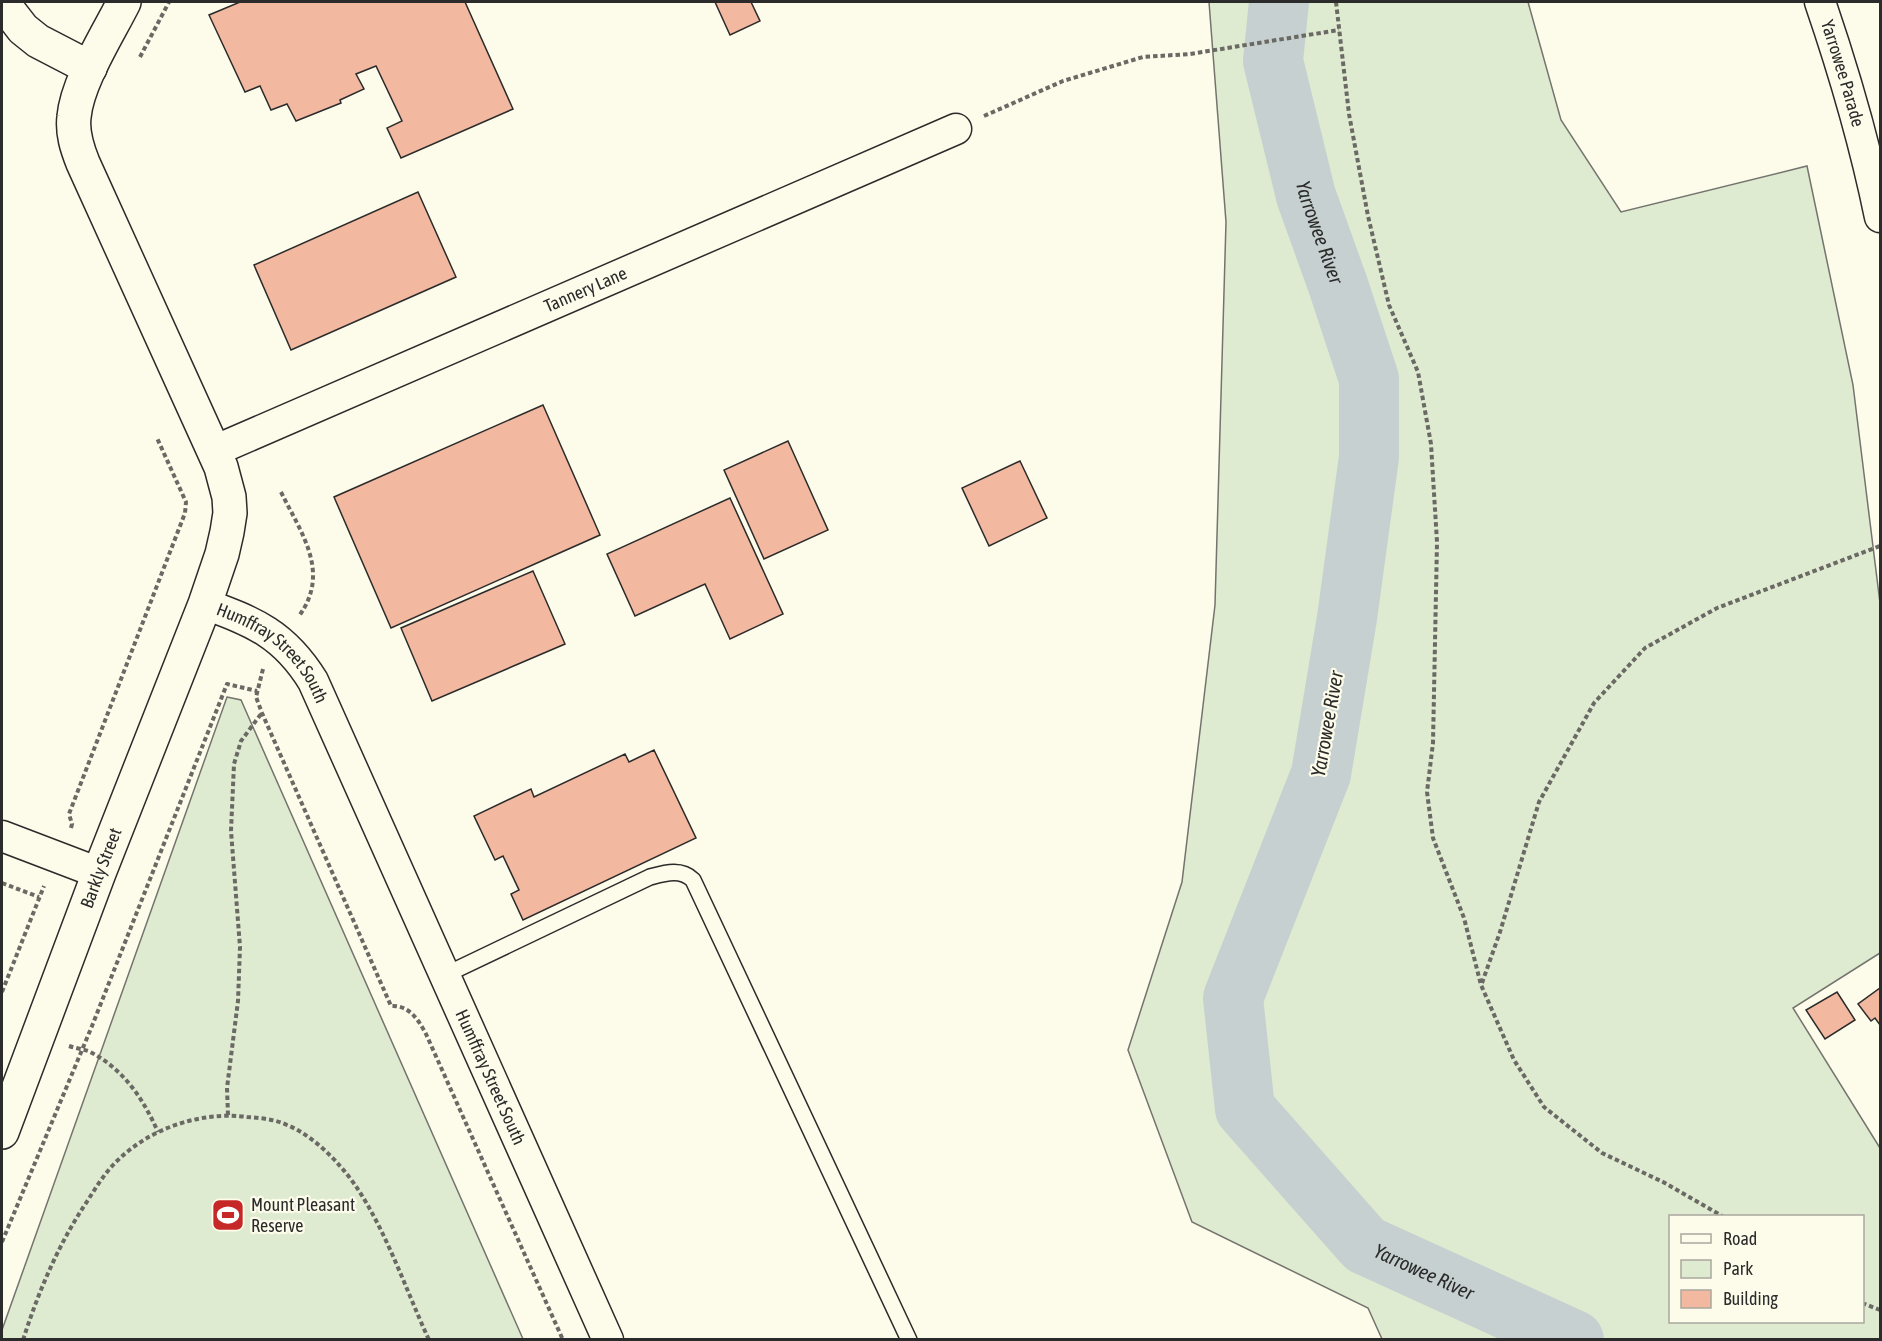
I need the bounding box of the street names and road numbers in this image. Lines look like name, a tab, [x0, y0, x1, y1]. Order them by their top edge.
street label: Yarrowee Parade	[1817, 17, 1869, 129]
street label: Tannery Lane	[541, 262, 630, 316]
street label: Humffray Street South	[214, 598, 332, 706]
street label: Barkly Street	[76, 825, 126, 911]
street label: Humffray Street South	[451, 1006, 530, 1148]

